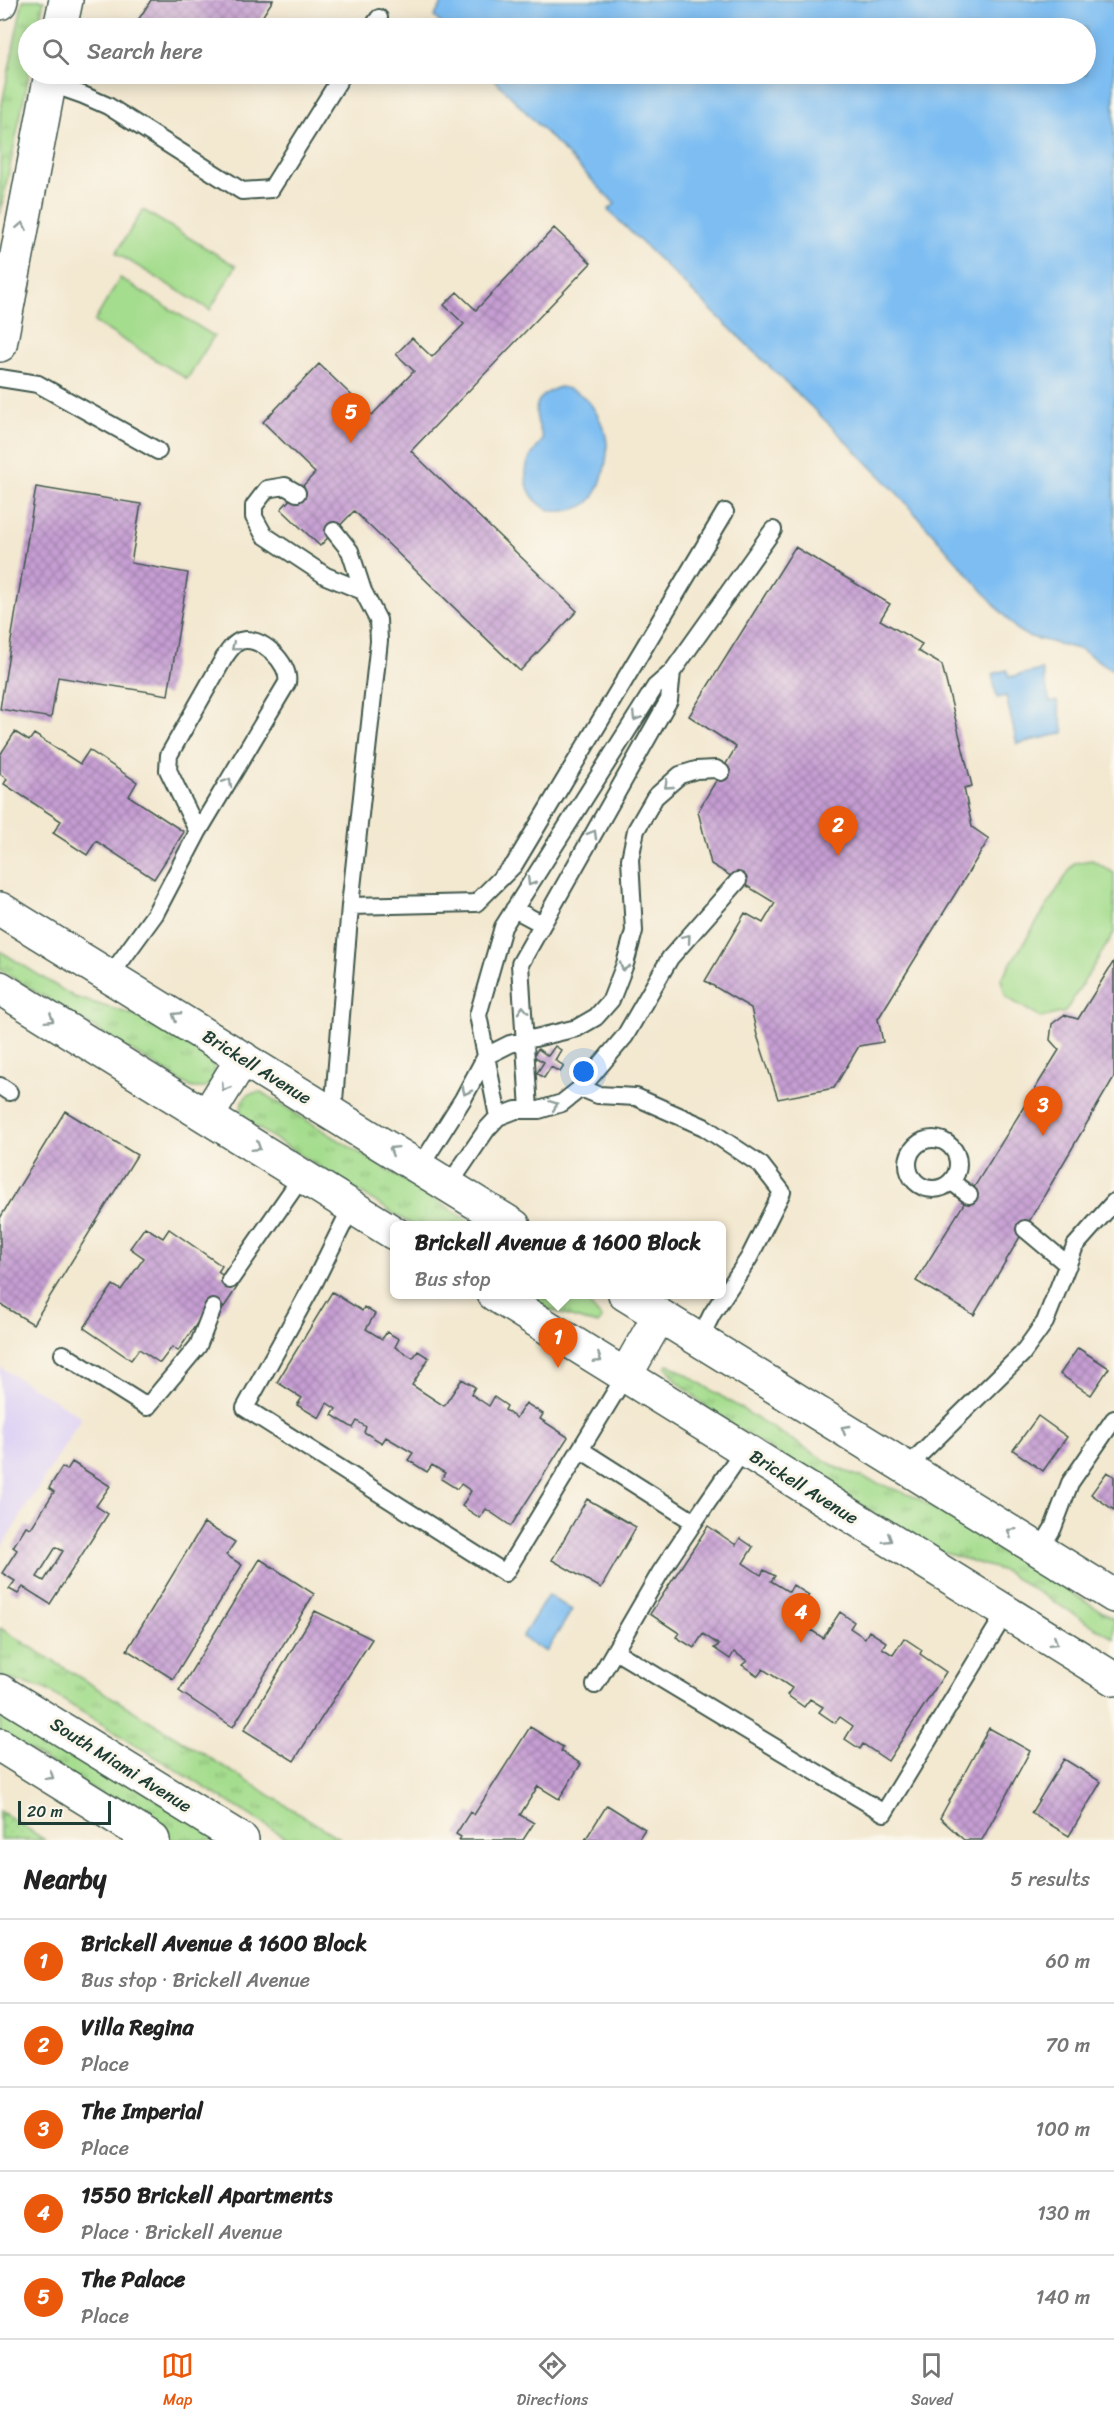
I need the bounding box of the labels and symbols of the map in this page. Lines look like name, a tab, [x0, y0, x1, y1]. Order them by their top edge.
one-way arrow	[15, 221, 28, 231]
pin: 5	[332, 394, 370, 443]
one-way arrow	[231, 639, 242, 650]
one-way arrow	[631, 711, 643, 721]
one-way arrow	[220, 778, 232, 788]
one-way arrow	[664, 778, 675, 789]
pin: 2	[818, 806, 858, 856]
one-way arrow	[586, 830, 597, 840]
one-way arrow	[527, 876, 539, 886]
one-way arrow	[679, 934, 690, 945]
one-way arrow	[618, 961, 631, 972]
one-way arrow	[517, 1005, 530, 1015]
one-way arrow	[44, 1011, 54, 1023]
one-way arrow	[172, 1012, 182, 1024]
street label: Brickell Avenue	[196, 1021, 318, 1113]
your location	[569, 1057, 598, 1086]
one-way arrow	[221, 1081, 233, 1091]
one-way arrow	[462, 1085, 474, 1096]
pin: 3	[1024, 1086, 1062, 1136]
one-way arrow	[548, 1100, 559, 1112]
one-way arrow	[251, 1139, 261, 1151]
one-way arrow	[389, 1146, 399, 1158]
pin: 1	[538, 1318, 578, 1368]
one-way arrow	[592, 1351, 602, 1363]
one-way arrow	[841, 1425, 851, 1437]
street label: Brickell Avenue	[743, 1441, 865, 1533]
one-way arrow	[1007, 1528, 1018, 1539]
one-way arrow	[882, 1532, 892, 1544]
pin: 4	[782, 1594, 820, 1643]
one-way arrow	[1048, 1634, 1058, 1646]
street label: South Miami Avenue	[44, 1708, 198, 1822]
one-way arrow	[44, 1769, 54, 1781]
scale bar	[18, 1798, 111, 1826]

